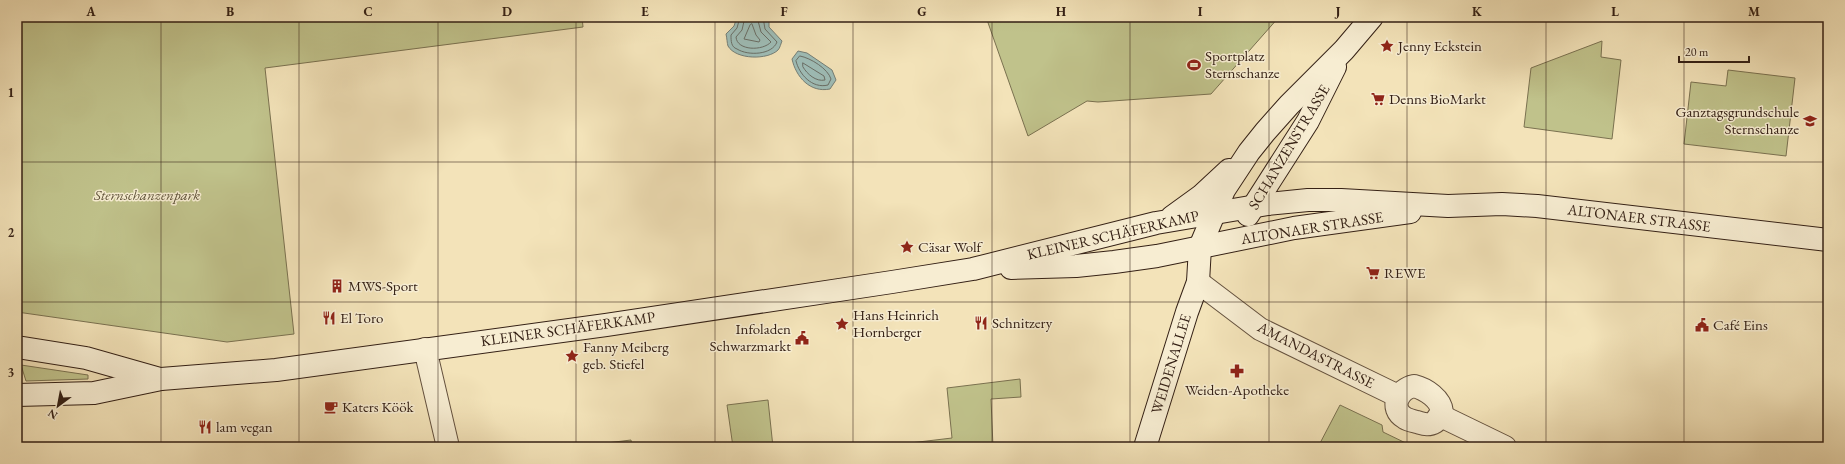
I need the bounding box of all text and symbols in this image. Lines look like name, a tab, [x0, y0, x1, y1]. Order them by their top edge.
text: A	[85, 3, 96, 20]
text: B	[226, 3, 234, 20]
text: C	[363, 3, 373, 20]
text: D	[502, 3, 512, 20]
text: E	[641, 3, 649, 20]
text: F	[780, 3, 788, 20]
text: G	[917, 3, 927, 20]
text: H	[1056, 3, 1067, 20]
text: I	[1198, 3, 1203, 20]
text: J	[1334, 3, 1341, 20]
text: K	[1472, 3, 1483, 20]
text: L	[1611, 3, 1619, 20]
text: M	[1748, 3, 1760, 20]
place label: Jenny Eckstein	[1396, 36, 1482, 55]
place icon: Jenny Eckstein	[1379, 38, 1395, 54]
scale bar	[1679, 38, 1749, 64]
text: 20 m	[1685, 44, 1709, 60]
place label: Sportplatz Sternschanze	[1205, 46, 1280, 82]
sports icon: Sportplatz Sternschanze	[1186, 57, 1202, 73]
street label: SCHANZENSTRASSE	[1244, 80, 1334, 213]
text: 1	[8, 84, 15, 101]
place label: Denns BioMarkt	[1389, 89, 1486, 108]
supermarket icon: Denns BioMarkt	[1370, 91, 1386, 107]
place label: Ganztagsgrundschule Sternschanze	[1675, 102, 1799, 138]
school or university icon: Ganztagsgrundschule Sternschanze	[1802, 113, 1818, 129]
park label: Sternschanzenpark	[93, 185, 200, 204]
street label: ALTONAER STRASSE	[1565, 199, 1712, 236]
street label: KLEINER SCHÄFERKAMP	[1025, 205, 1201, 264]
street label: ALTONAER STRASSE	[1238, 207, 1385, 248]
text: 2	[8, 224, 15, 241]
place label: Cäsar Wolf	[918, 237, 984, 256]
place icon: Cäsar Wolf	[899, 239, 915, 255]
place label: REWE	[1384, 263, 1426, 282]
supermarket icon: REWE	[1365, 265, 1381, 281]
place label: MWS-Sport	[348, 276, 418, 295]
building icon: MWS-Sport	[329, 278, 345, 294]
place label: Hans Heinrich Hornberger	[853, 305, 939, 341]
street label: KLEINER SCHÄFERKAMP	[479, 307, 656, 350]
place label: El Toro	[340, 308, 383, 327]
restaurant icon: El Toro	[321, 310, 337, 326]
street label: WEIDENALLEE	[1146, 311, 1195, 416]
place label: Schnitzery	[992, 313, 1053, 332]
restaurant icon: Schnitzery	[973, 315, 989, 331]
place label: Café Eins	[1713, 315, 1768, 334]
place icon: Hans Heinrich Hornberger	[834, 316, 850, 332]
street label: AMANDASTRASSE	[1254, 316, 1378, 392]
public building icon: Café Eins	[1694, 317, 1710, 333]
place label: Infoladen Schwarzmarkt	[709, 319, 791, 355]
public building icon: Infoladen Schwarzmarkt	[794, 330, 810, 346]
place label: Fanny Meiberg geb. Stiefel	[583, 337, 669, 373]
place icon: Fanny Meiberg geb. Stiefel	[564, 348, 580, 364]
pharmacy icon: Weiden-Apotheke	[1229, 363, 1245, 379]
text: 3	[8, 364, 15, 381]
place label: Weiden-Apotheke	[1185, 380, 1289, 399]
north arrow	[38, 386, 78, 426]
place label: Katers Köök	[342, 397, 414, 416]
cafe icon: Katers Köök	[323, 399, 339, 415]
text: N	[45, 406, 60, 423]
place label: lam vegan	[216, 417, 273, 436]
restaurant icon: lam vegan	[197, 419, 213, 435]

